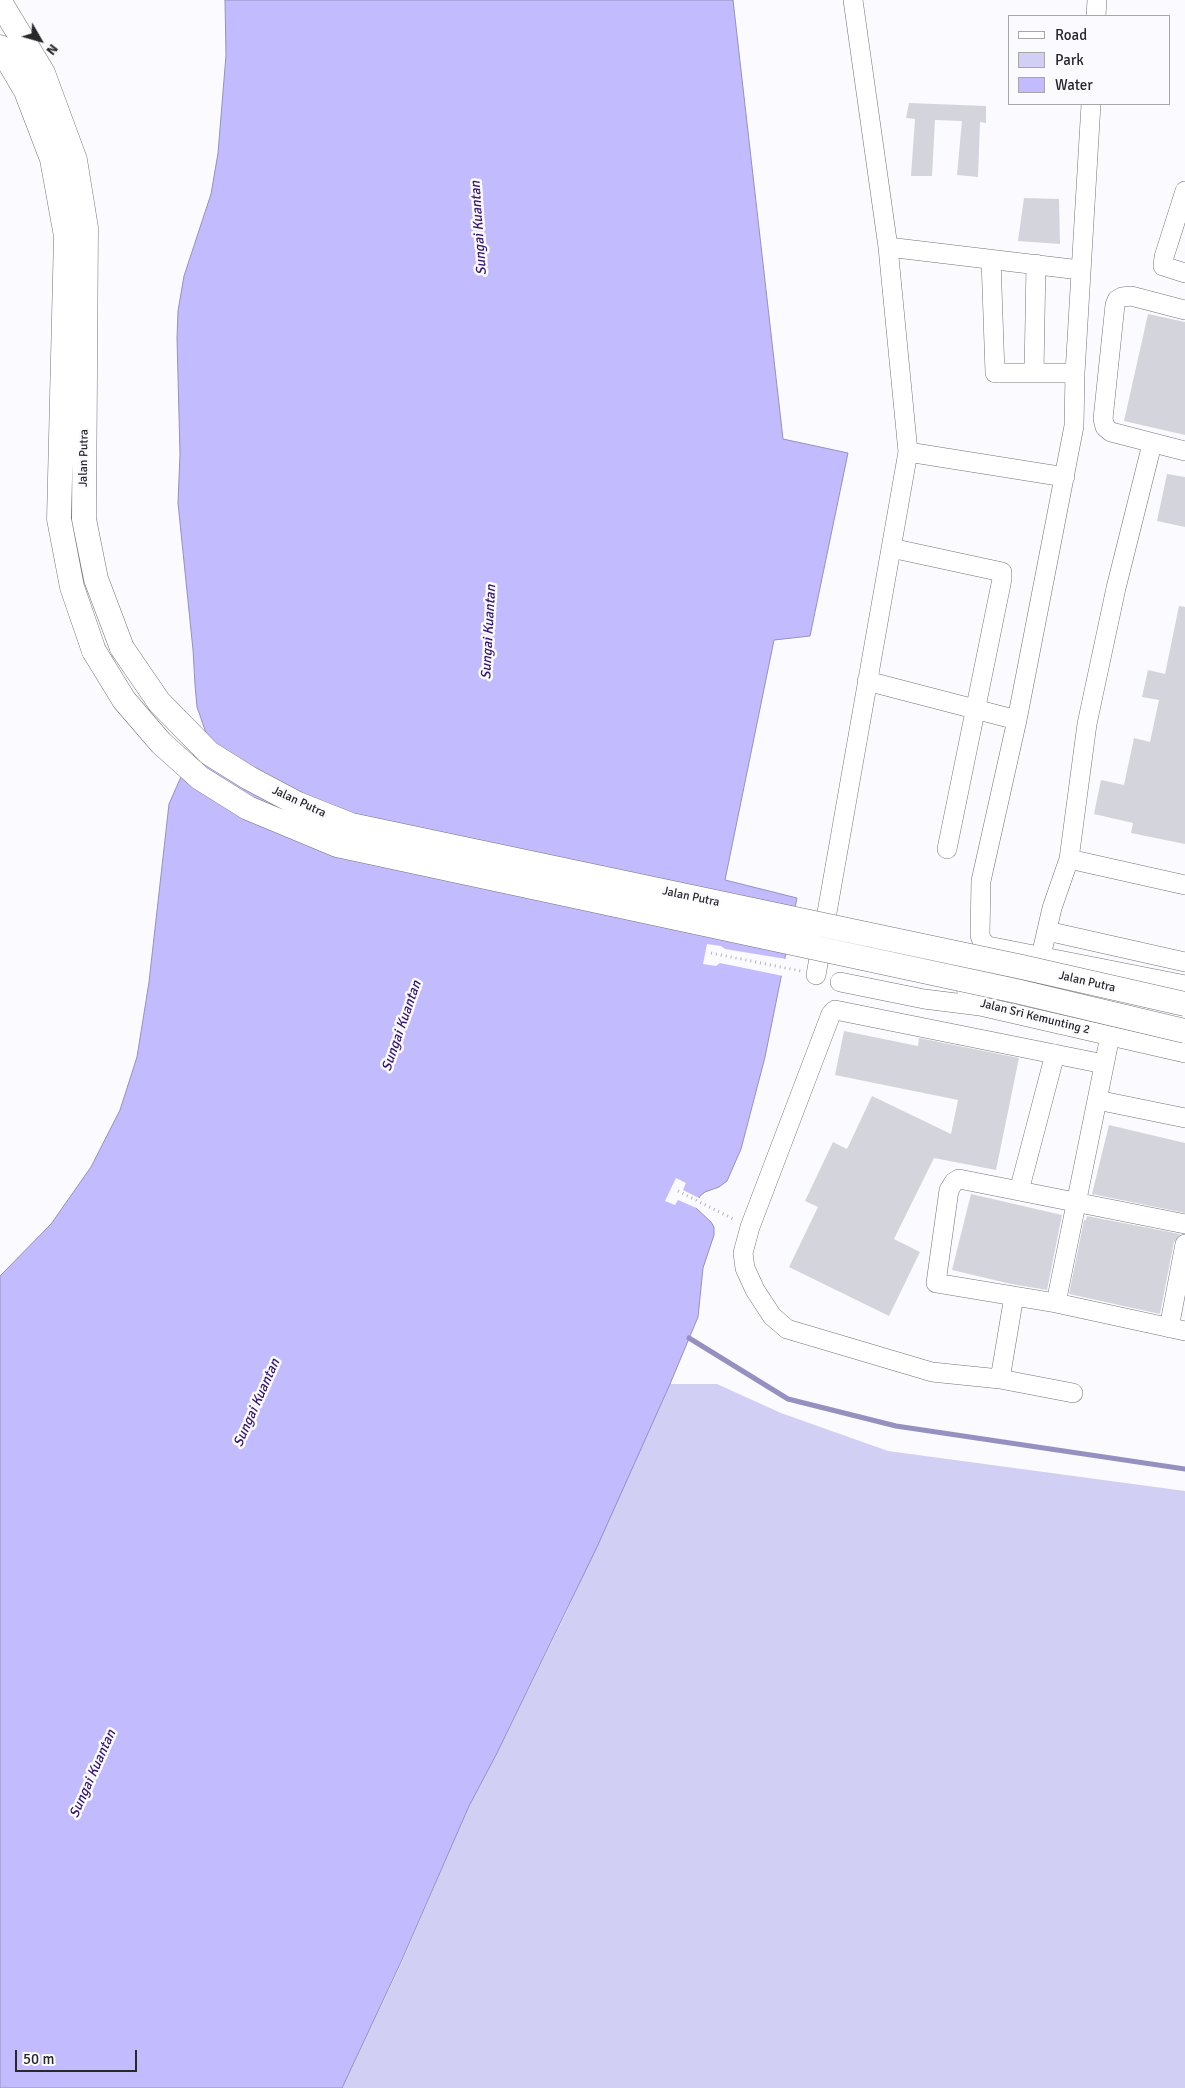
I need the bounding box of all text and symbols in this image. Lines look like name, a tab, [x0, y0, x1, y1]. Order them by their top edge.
north arrow	[15, 15, 65, 65]
legend	[1008, 15, 1170, 105]
text: Road	[1055, 26, 1087, 44]
text: N	[43, 40, 62, 59]
text: Park	[1055, 51, 1084, 69]
text: Water	[1055, 76, 1093, 94]
water label: Sungai Kuantan	[467, 180, 491, 276]
street label: Jalan Putra	[76, 429, 92, 487]
water label: Sungai Kuantan	[478, 584, 500, 680]
street label: Jalan Putra	[270, 783, 328, 821]
street label: Jalan Putra	[661, 884, 721, 910]
street label: Jalan Putra	[1057, 968, 1117, 996]
water label: Sungai Kuantan	[379, 979, 425, 1073]
street label: Jalan Sri Kemunting 2	[979, 996, 1091, 1038]
water label: Sungai Kuantan	[230, 1356, 284, 1450]
water label: Sungai Kuantan	[66, 1727, 120, 1821]
scale bar	[18, 2040, 140, 2072]
text: 50 m	[23, 2050, 54, 2068]

